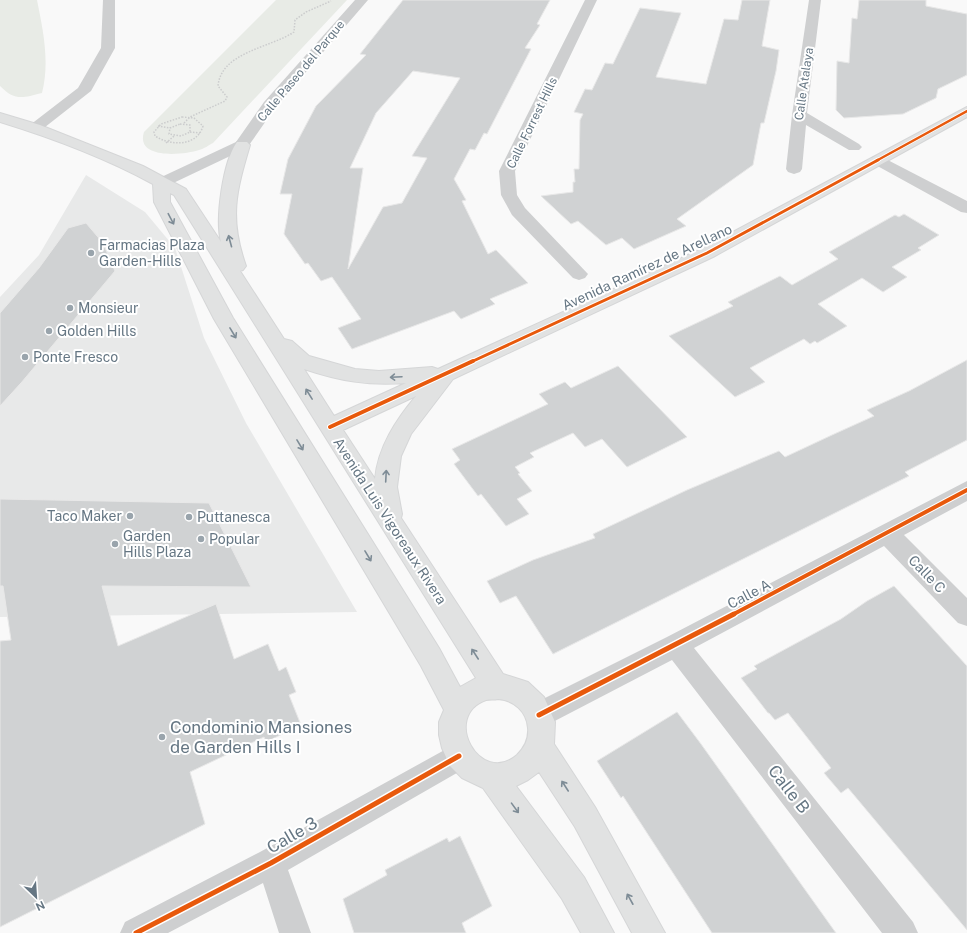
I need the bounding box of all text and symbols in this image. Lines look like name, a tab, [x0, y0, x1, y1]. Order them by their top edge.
street label: Calle Paseo del Parque	[255, 17, 348, 124]
street label: Calle Atalaya	[792, 47, 816, 121]
street label: Calle Forrest Hills	[504, 75, 560, 171]
one-way arrow	[168, 213, 175, 225]
street label: Avenida Ramírez de Arellano	[560, 221, 735, 313]
one-way arrow	[226, 235, 233, 248]
place label: Farmacias Plaza Garden-Hills	[99, 237, 205, 269]
marker: Farmacias Plaza Garden-Hills	[86, 248, 96, 258]
place label: Monsieur	[78, 300, 138, 316]
marker: Monsieur	[65, 303, 75, 313]
place label: Golden Hills	[57, 323, 136, 339]
marker: Golden Hills	[44, 326, 54, 336]
one-way arrow	[229, 328, 237, 339]
place label: Ponte Fresco	[33, 349, 118, 365]
marker: Ponte Fresco	[20, 352, 30, 362]
one-way arrow	[390, 373, 403, 381]
one-way arrow	[305, 388, 313, 400]
street label: Avenida Luis Vigoreaux Rivera	[330, 435, 450, 607]
one-way arrow	[297, 439, 305, 451]
one-way arrow	[382, 470, 390, 483]
place label: Taco Maker	[47, 508, 122, 524]
place label: Puttanesca	[197, 509, 270, 525]
marker: Taco Maker	[125, 511, 135, 521]
marker: Puttanesca	[184, 512, 194, 522]
place label: Garden Hills Plaza	[123, 528, 191, 560]
place label: Popular	[209, 531, 260, 547]
marker: Popular	[196, 534, 206, 544]
marker: Garden Hills Plaza	[110, 539, 120, 549]
one-way arrow	[365, 550, 373, 562]
street label: Calle C	[905, 552, 949, 596]
street label: Calle A	[725, 576, 773, 612]
one-way arrow	[471, 649, 479, 660]
place label: Condominio Mansiones de Garden Hills I	[170, 717, 352, 757]
marker: Condominio Mansiones de Garden Hills I	[157, 732, 167, 742]
street label: Calle B	[764, 761, 814, 817]
one-way arrow	[561, 781, 569, 792]
one-way arrow	[511, 802, 519, 813]
street label: Calle 3	[263, 813, 321, 857]
north arrow	[16, 877, 56, 917]
one-way arrow	[626, 893, 633, 905]
text: N	[34, 899, 47, 913]

